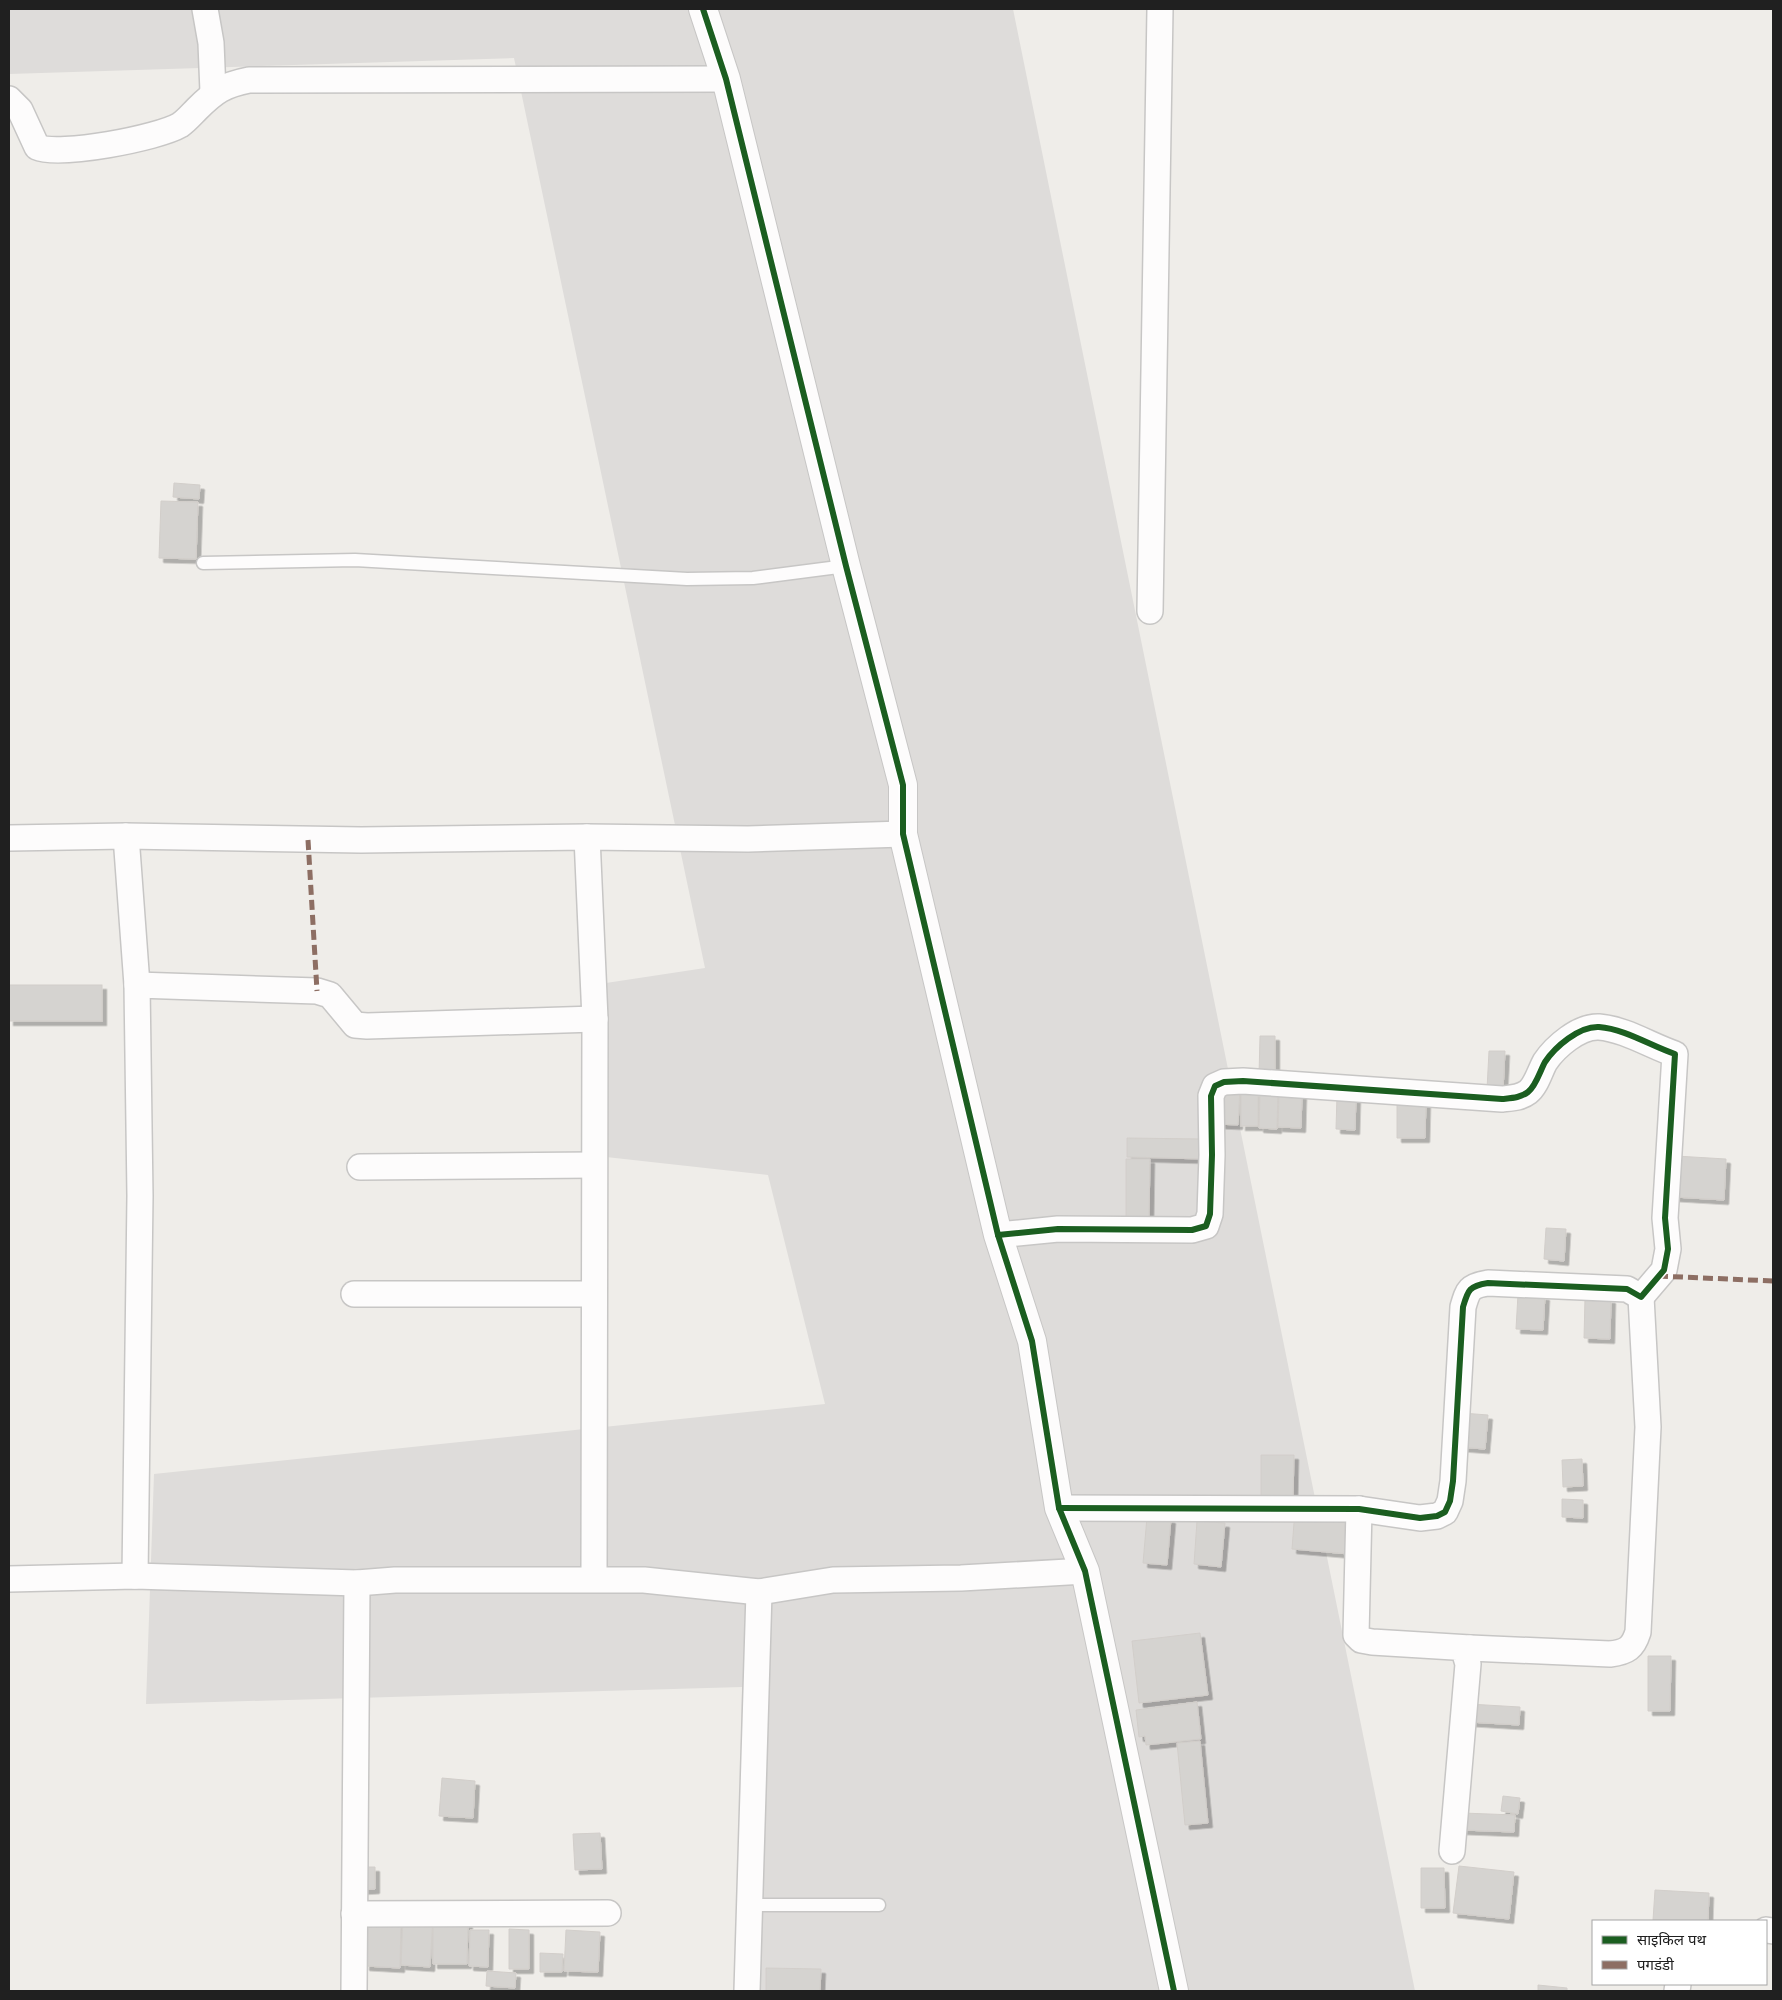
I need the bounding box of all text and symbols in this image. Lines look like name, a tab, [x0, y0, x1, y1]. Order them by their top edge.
legend	[1592, 1920, 1767, 1985]
text: साइकिल पथ	[1637, 1930, 1706, 1950]
text: पगडंडी	[1637, 1955, 1675, 1975]

